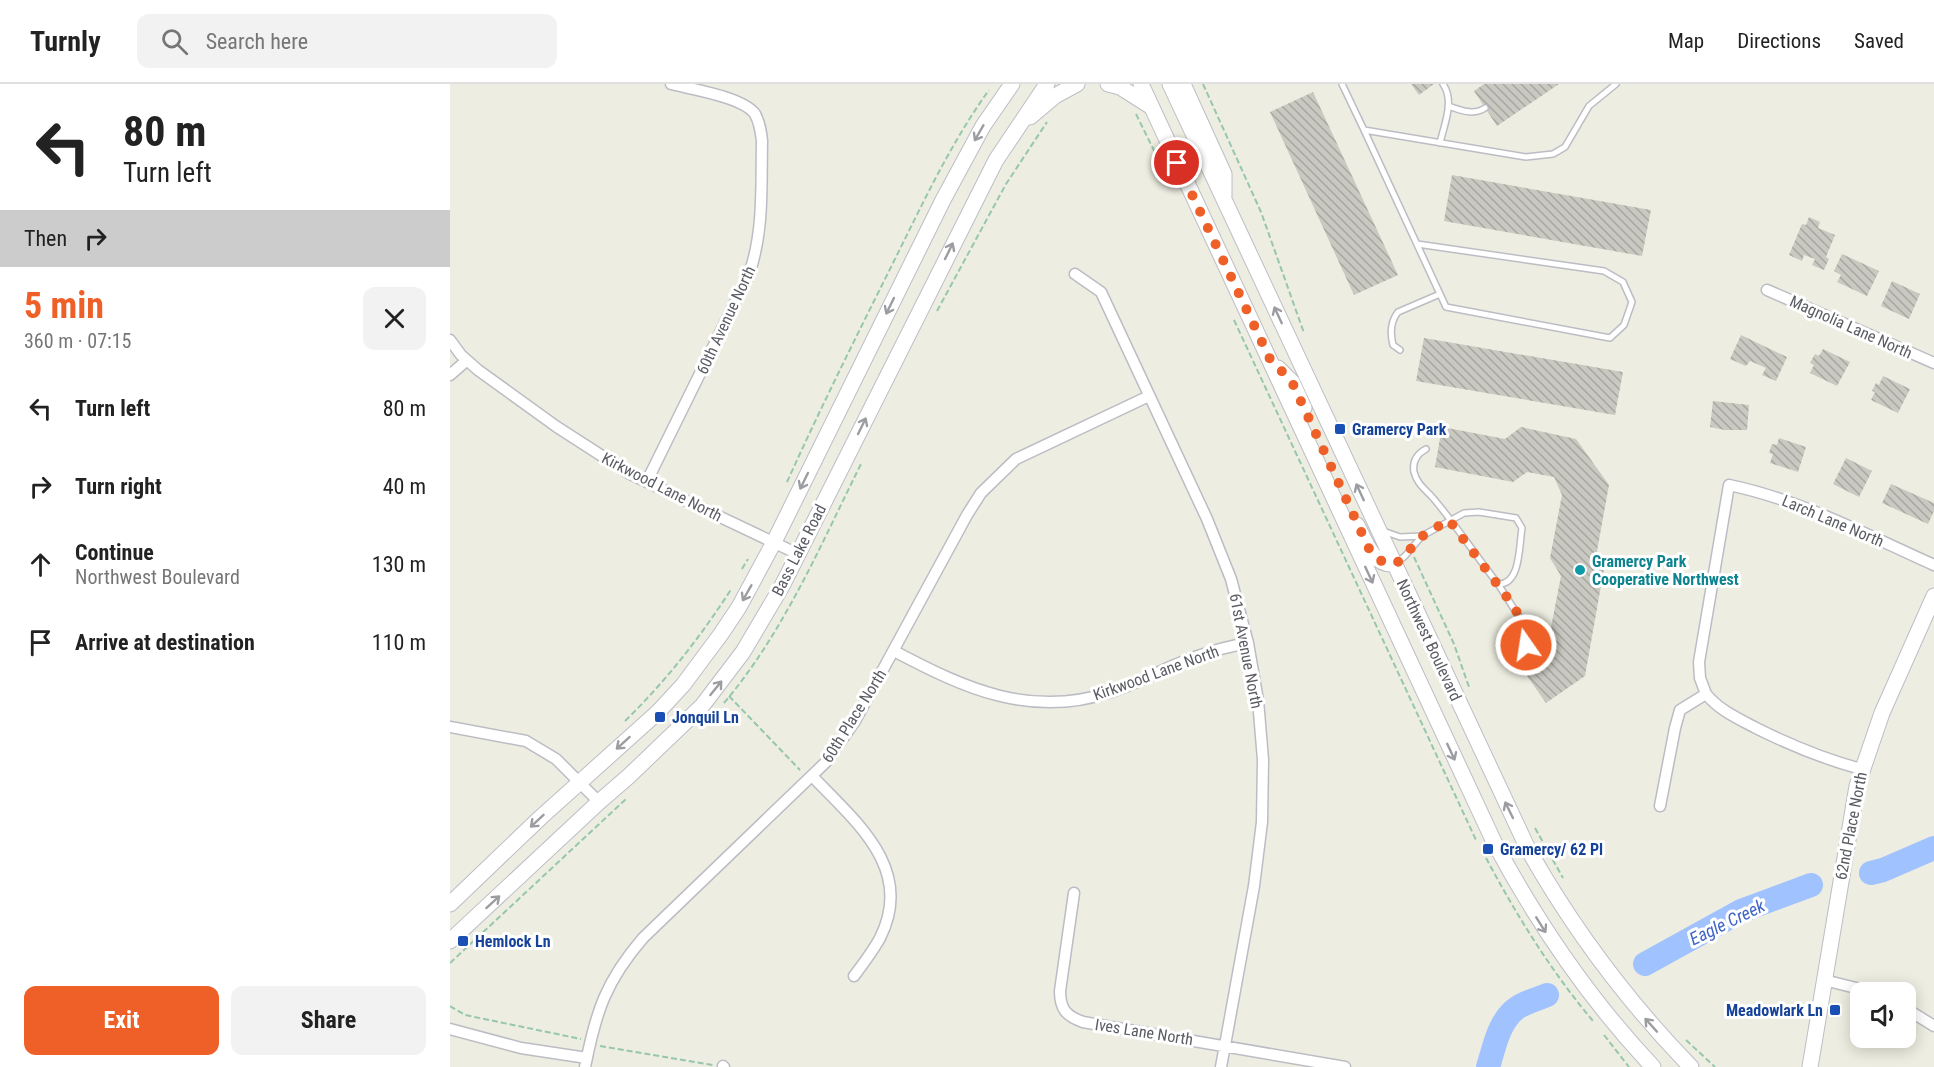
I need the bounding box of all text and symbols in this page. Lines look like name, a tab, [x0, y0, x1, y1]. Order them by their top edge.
search box	[137, 14, 557, 68]
text: Turnly	[30, 25, 101, 58]
icon: search	[158, 25, 191, 58]
text: Search here	[206, 29, 308, 54]
text: Map	[1668, 29, 1704, 53]
text: Directions	[1737, 29, 1821, 53]
text: Saved	[1854, 29, 1904, 53]
text: 80 m	[123, 107, 206, 156]
icon: left	[24, 108, 102, 186]
one-way arrow	[973, 124, 985, 141]
pin	[1151, 137, 1202, 188]
icon: arrive	[1160, 146, 1193, 179]
text: Turn left	[123, 157, 212, 189]
icon: right	[79, 222, 112, 255]
text: Then	[24, 226, 67, 251]
one-way arrow	[943, 243, 955, 261]
street label: 60th Avenue North	[693, 263, 759, 377]
text: 5 min	[24, 285, 104, 327]
button: close	[363, 287, 426, 350]
street label: Magnolia Lane North	[1787, 291, 1915, 363]
one-way arrow	[883, 296, 895, 314]
one-way arrow	[1272, 307, 1283, 325]
text: 360 m · 07:15	[24, 329, 131, 353]
icon: left	[24, 392, 57, 425]
text: Turn left	[75, 396, 150, 421]
text: 80 m	[383, 396, 426, 421]
one-way arrow	[856, 418, 868, 436]
place label: Gramercy Park	[1352, 420, 1447, 439]
marker: Gramercy Park	[1333, 422, 1347, 436]
street label: Kirkwood Lane North	[599, 448, 725, 526]
icon: right	[24, 470, 57, 503]
one-way arrow	[797, 471, 809, 489]
text: Turn right	[75, 474, 162, 499]
text: 40 m	[383, 474, 426, 499]
one-way arrow	[1354, 483, 1366, 501]
street label: Larch Lane North	[1779, 491, 1887, 551]
street label: Bass Lake Road	[768, 501, 830, 599]
text: Continue	[75, 540, 154, 565]
icon: ahead	[24, 548, 57, 581]
text: 130 m	[372, 552, 426, 577]
place label: Gramercy Park Cooperative Northwest	[1592, 552, 1739, 589]
marker: Gramercy Park Cooperative Northwest	[1573, 563, 1587, 577]
text: Northwest Boulevard	[75, 565, 240, 589]
one-way arrow	[1364, 565, 1376, 583]
street label: Northwest Boulevard	[1393, 576, 1465, 704]
one-way arrow	[740, 585, 752, 602]
street label: 61st Avenue North	[1226, 592, 1266, 710]
position arrow	[1494, 613, 1558, 677]
icon: arrive	[24, 626, 57, 659]
text: Arrive at destination	[75, 630, 255, 655]
text: 110 m	[372, 630, 426, 655]
street label: Kirkwood Lane North	[1091, 641, 1221, 705]
street label: 60th Place North	[818, 666, 890, 766]
one-way arrow	[710, 680, 723, 696]
place label: Jonquil Ln	[672, 708, 739, 727]
marker: Jonquil Ln	[653, 710, 667, 724]
one-way arrow	[616, 736, 631, 750]
one-way arrow	[1446, 742, 1457, 760]
street label: 62nd Place North	[1831, 770, 1871, 882]
one-way arrow	[1503, 802, 1515, 820]
one-way arrow	[530, 814, 545, 828]
place label: Gramercy/ 62 Pl	[1500, 840, 1603, 859]
marker: Gramercy/ 62 Pl	[1481, 842, 1495, 856]
water label: Eagle Creek	[1686, 894, 1769, 949]
one-way arrow	[485, 895, 500, 909]
one-way arrow	[1535, 916, 1547, 933]
place label: Hemlock Ln	[475, 932, 551, 951]
marker: Hemlock Ln	[456, 934, 470, 948]
map controls	[1850, 982, 1916, 1048]
button: sound	[1850, 982, 1916, 1048]
button: Exit	[24, 986, 219, 1055]
button: Share	[231, 986, 426, 1055]
place label: Meadowlark Ln	[1726, 1001, 1823, 1020]
marker: Meadowlark Ln	[1828, 1003, 1842, 1017]
street label: Ives Lane North	[1094, 1015, 1194, 1049]
one-way arrow	[1644, 1017, 1658, 1032]

